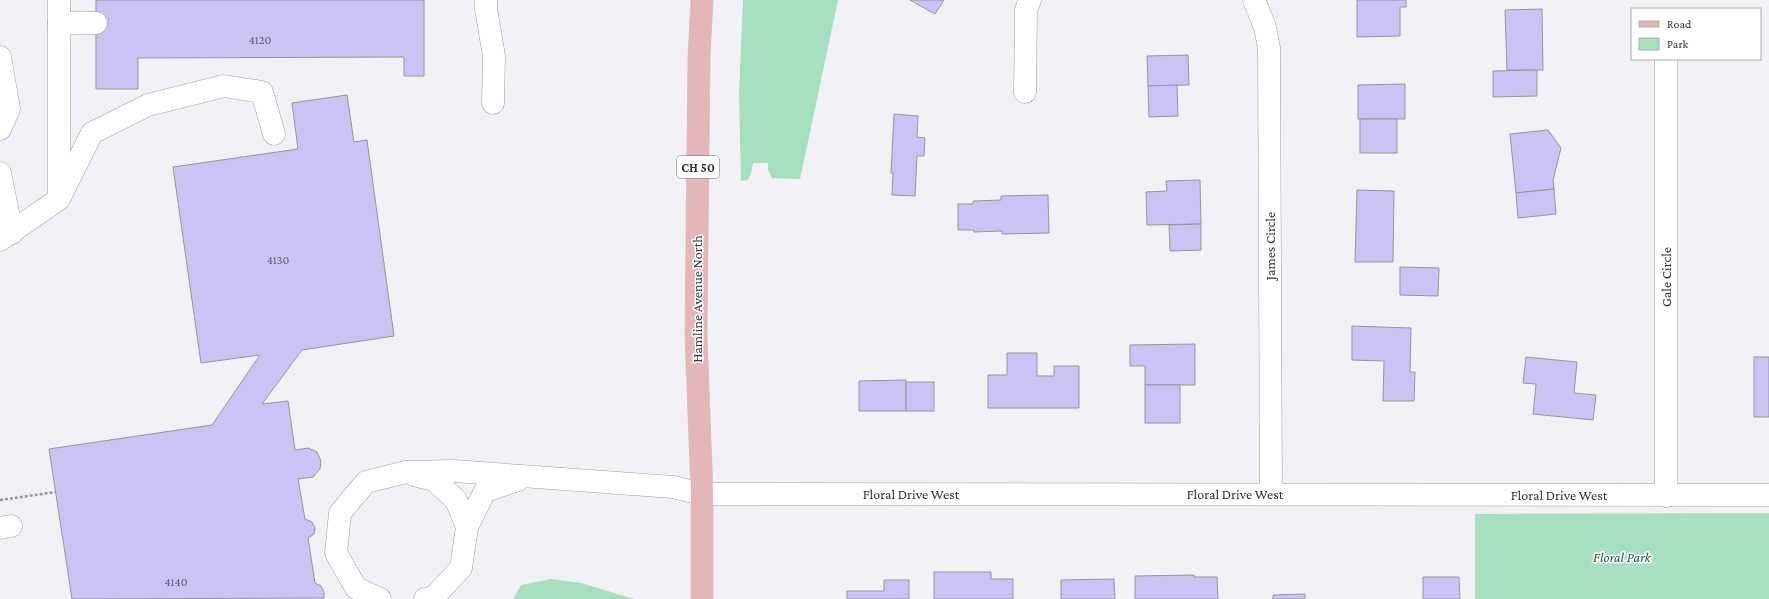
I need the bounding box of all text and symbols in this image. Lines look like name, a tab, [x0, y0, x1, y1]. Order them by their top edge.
legend	[1631, 8, 1761, 60]
text: Road	[1667, 17, 1692, 31]
house number: 4120	[249, 33, 272, 47]
text: Park	[1667, 37, 1689, 51]
road number: CH 50	[677, 156, 719, 178]
street label: James Circle	[1262, 212, 1278, 282]
street label: Hamline Avenue North	[689, 235, 705, 363]
street label: Gale Circle	[1658, 247, 1674, 307]
house number: 4130	[267, 253, 290, 267]
street label: Floral Drive West	[863, 486, 960, 502]
street label: Floral Drive West	[1187, 486, 1284, 502]
street label: Floral Drive West	[1511, 487, 1608, 503]
park label: Floral Park	[1593, 549, 1652, 565]
house number: 4140	[164, 575, 188, 589]

